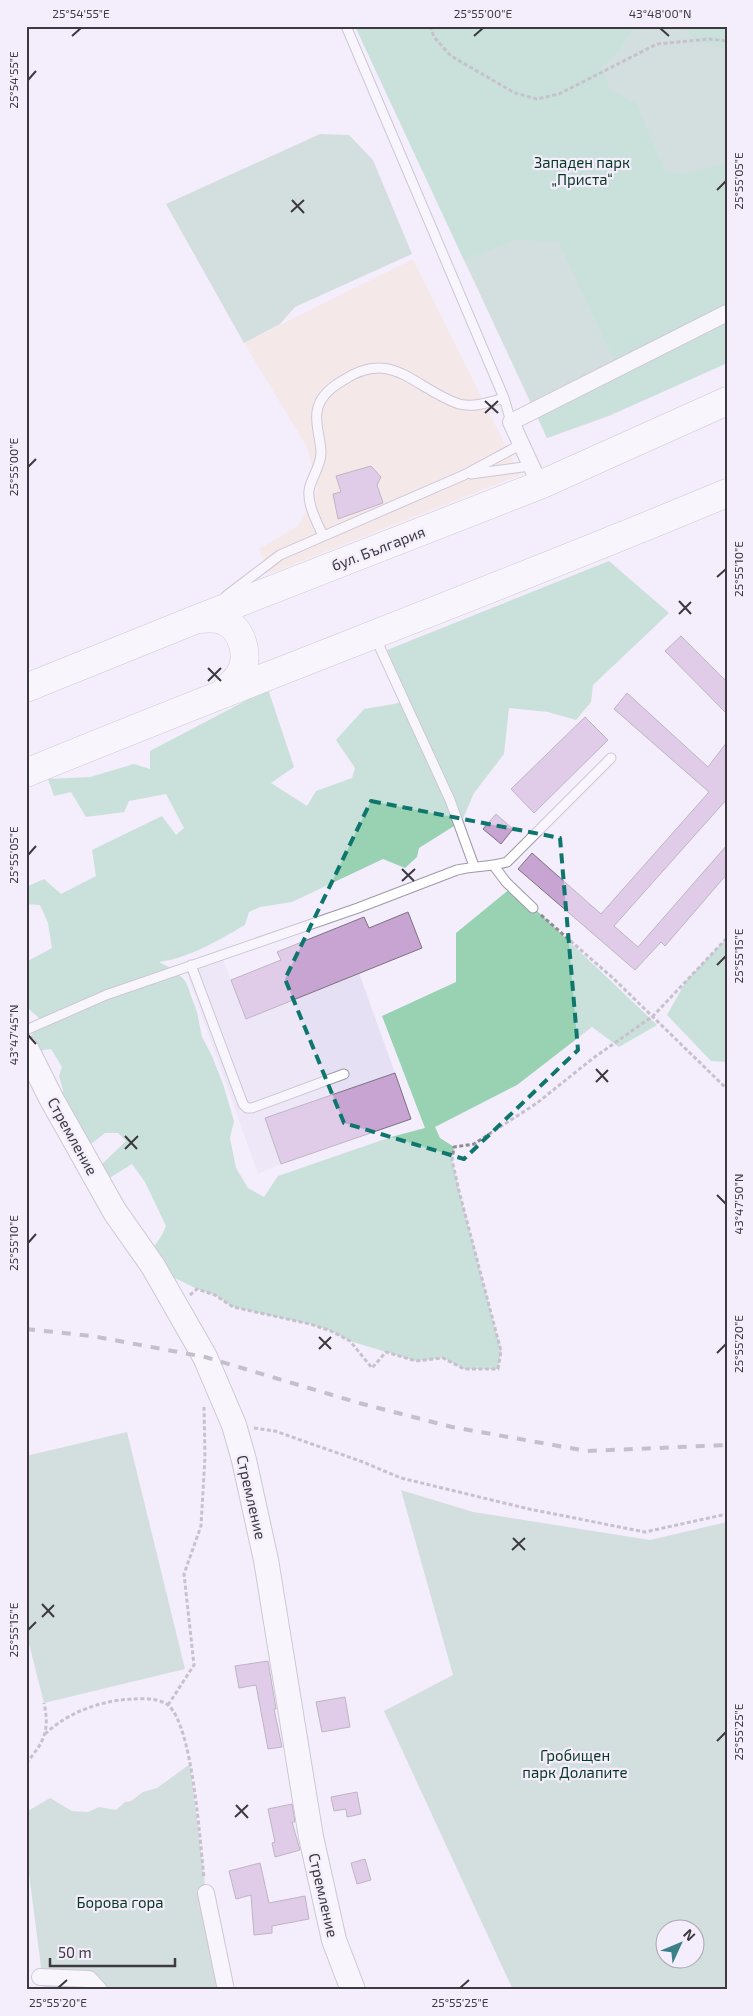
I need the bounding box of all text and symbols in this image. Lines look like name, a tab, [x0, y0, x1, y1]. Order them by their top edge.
text: 25°54'55"E	[52, 6, 110, 20]
text: 25°55'00"E	[454, 6, 512, 20]
text: 43°48'00"N	[629, 6, 691, 20]
text: 25°54'55"E	[6, 51, 20, 109]
text: 25°55'05"E	[731, 152, 745, 210]
park label: Западен парк „Приста“	[534, 153, 630, 188]
text: 25°55'00"E	[6, 438, 20, 496]
street label: бул. България	[329, 522, 428, 575]
text: 25°55'10"E	[731, 541, 745, 597]
text: 25°55'05"E	[6, 826, 20, 884]
text: 25°55'15"E	[731, 928, 745, 984]
text: 43°47'45"N	[6, 1005, 20, 1065]
street label: Стремление	[44, 1094, 102, 1178]
text: 43°47'50"N	[731, 1174, 745, 1234]
text: 25°55'10"E	[6, 1215, 20, 1271]
text: 25°55'20"E	[731, 1315, 745, 1373]
street label: Стремление	[234, 1453, 270, 1541]
text: 25°55'15"E	[6, 1602, 20, 1658]
text: 25°55'25"E	[731, 1703, 745, 1761]
park label: Гробищен парк Долапите	[522, 1746, 628, 1781]
street label: Стремление	[306, 1851, 342, 1939]
park label: Борова гора	[76, 1893, 164, 1911]
north arrow	[656, 1918, 706, 1968]
text: N	[680, 1925, 699, 1944]
scale bar	[50, 1936, 175, 1968]
text: 50 m	[58, 1943, 92, 1961]
text: 25°55'20"E	[29, 1995, 87, 2009]
text: 25°55'25"E	[431, 1995, 489, 2009]

